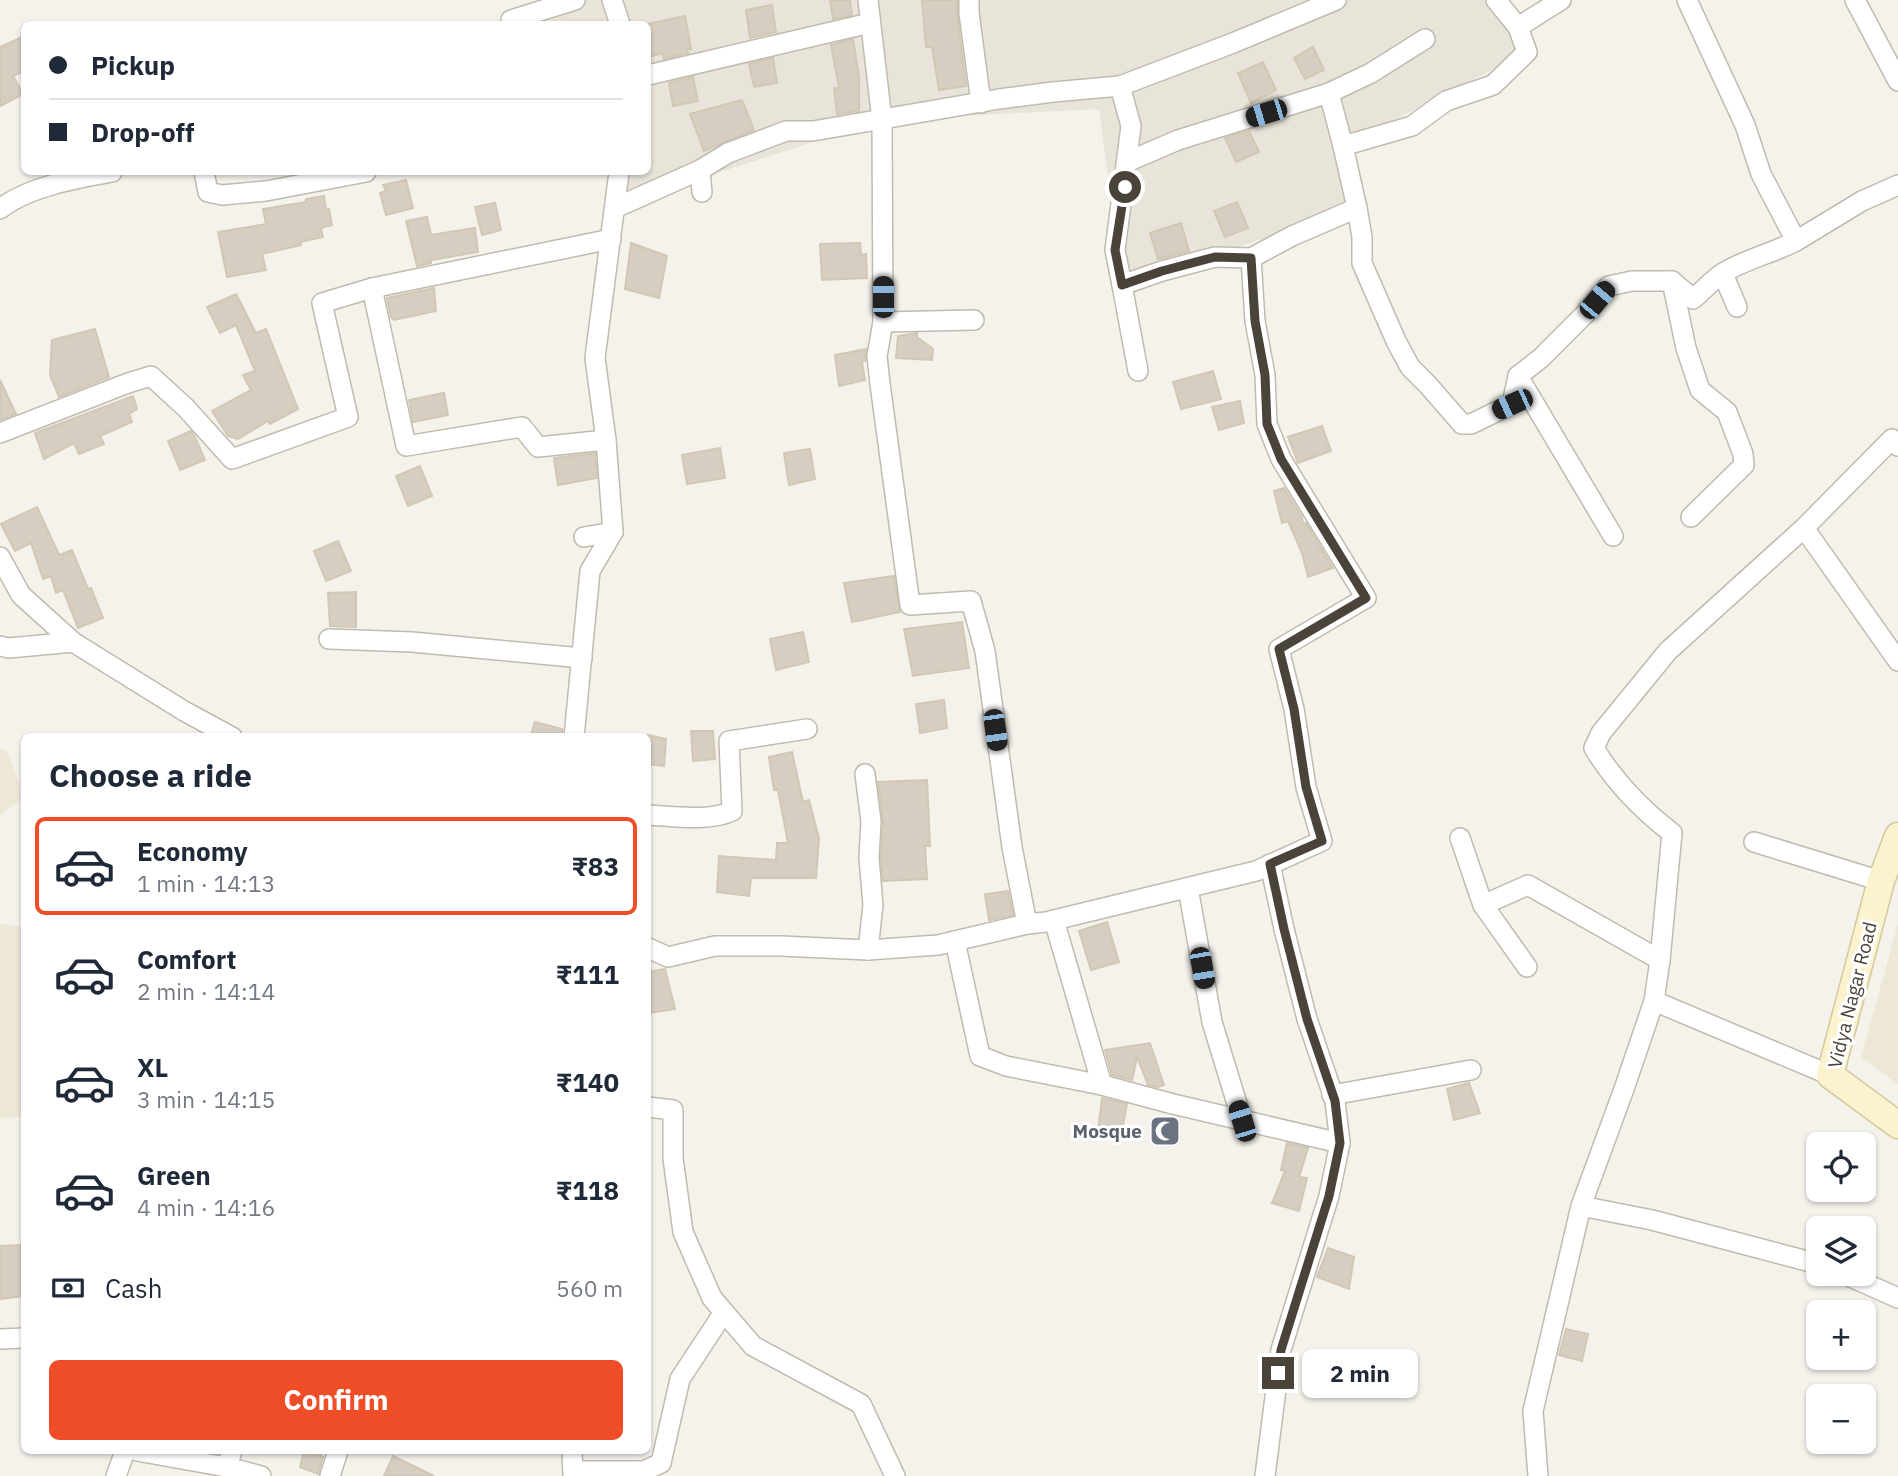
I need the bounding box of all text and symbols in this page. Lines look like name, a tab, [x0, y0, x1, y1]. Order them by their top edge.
text: Pickup	[91, 48, 175, 82]
car	[1243, 97, 1290, 129]
text: Drop-off	[91, 115, 194, 149]
route start	[1109, 171, 1141, 203]
car	[873, 276, 894, 318]
car	[1576, 277, 1619, 323]
car	[1489, 386, 1536, 422]
car	[982, 708, 1009, 752]
text: Choose a ride	[49, 754, 252, 796]
text: Economy	[137, 834, 248, 868]
icon: car	[53, 835, 116, 898]
text: ₹83	[571, 849, 619, 883]
text: 1 min · 14:13	[137, 868, 275, 898]
street label: Vidya Nagar Road	[1822, 919, 1882, 1071]
text: Comfort	[137, 942, 236, 976]
icon: car	[53, 943, 116, 1006]
car	[1189, 945, 1216, 991]
text: ₹111	[556, 957, 619, 991]
text: 2 min · 14:14	[137, 976, 275, 1006]
text: XL	[137, 1050, 168, 1084]
icon: car	[53, 1051, 116, 1114]
text: ₹140	[556, 1065, 619, 1099]
text: 3 min · 14:15	[137, 1084, 275, 1114]
car	[1226, 1098, 1259, 1144]
mosque icon: Mosque	[1148, 1114, 1182, 1148]
place label: Mosque	[1073, 1119, 1142, 1143]
map controls	[1806, 1132, 1876, 1454]
button: locate	[1806, 1132, 1876, 1202]
text: Green	[137, 1158, 211, 1192]
icon: car	[53, 1159, 116, 1222]
text: ₹118	[556, 1173, 619, 1207]
text: 4 min · 14:16	[137, 1192, 275, 1222]
button: layers	[1806, 1216, 1876, 1286]
icon: cash	[49, 1269, 87, 1307]
text: Cash	[105, 1271, 162, 1305]
text: 560 m	[556, 1273, 623, 1303]
button: +	[1806, 1300, 1876, 1370]
callout: 2 min	[1302, 1348, 1418, 1398]
route end	[1262, 1357, 1294, 1389]
text: 2 min	[1330, 1358, 1390, 1388]
button: Confirm	[49, 1360, 623, 1440]
button: −	[1806, 1384, 1876, 1454]

